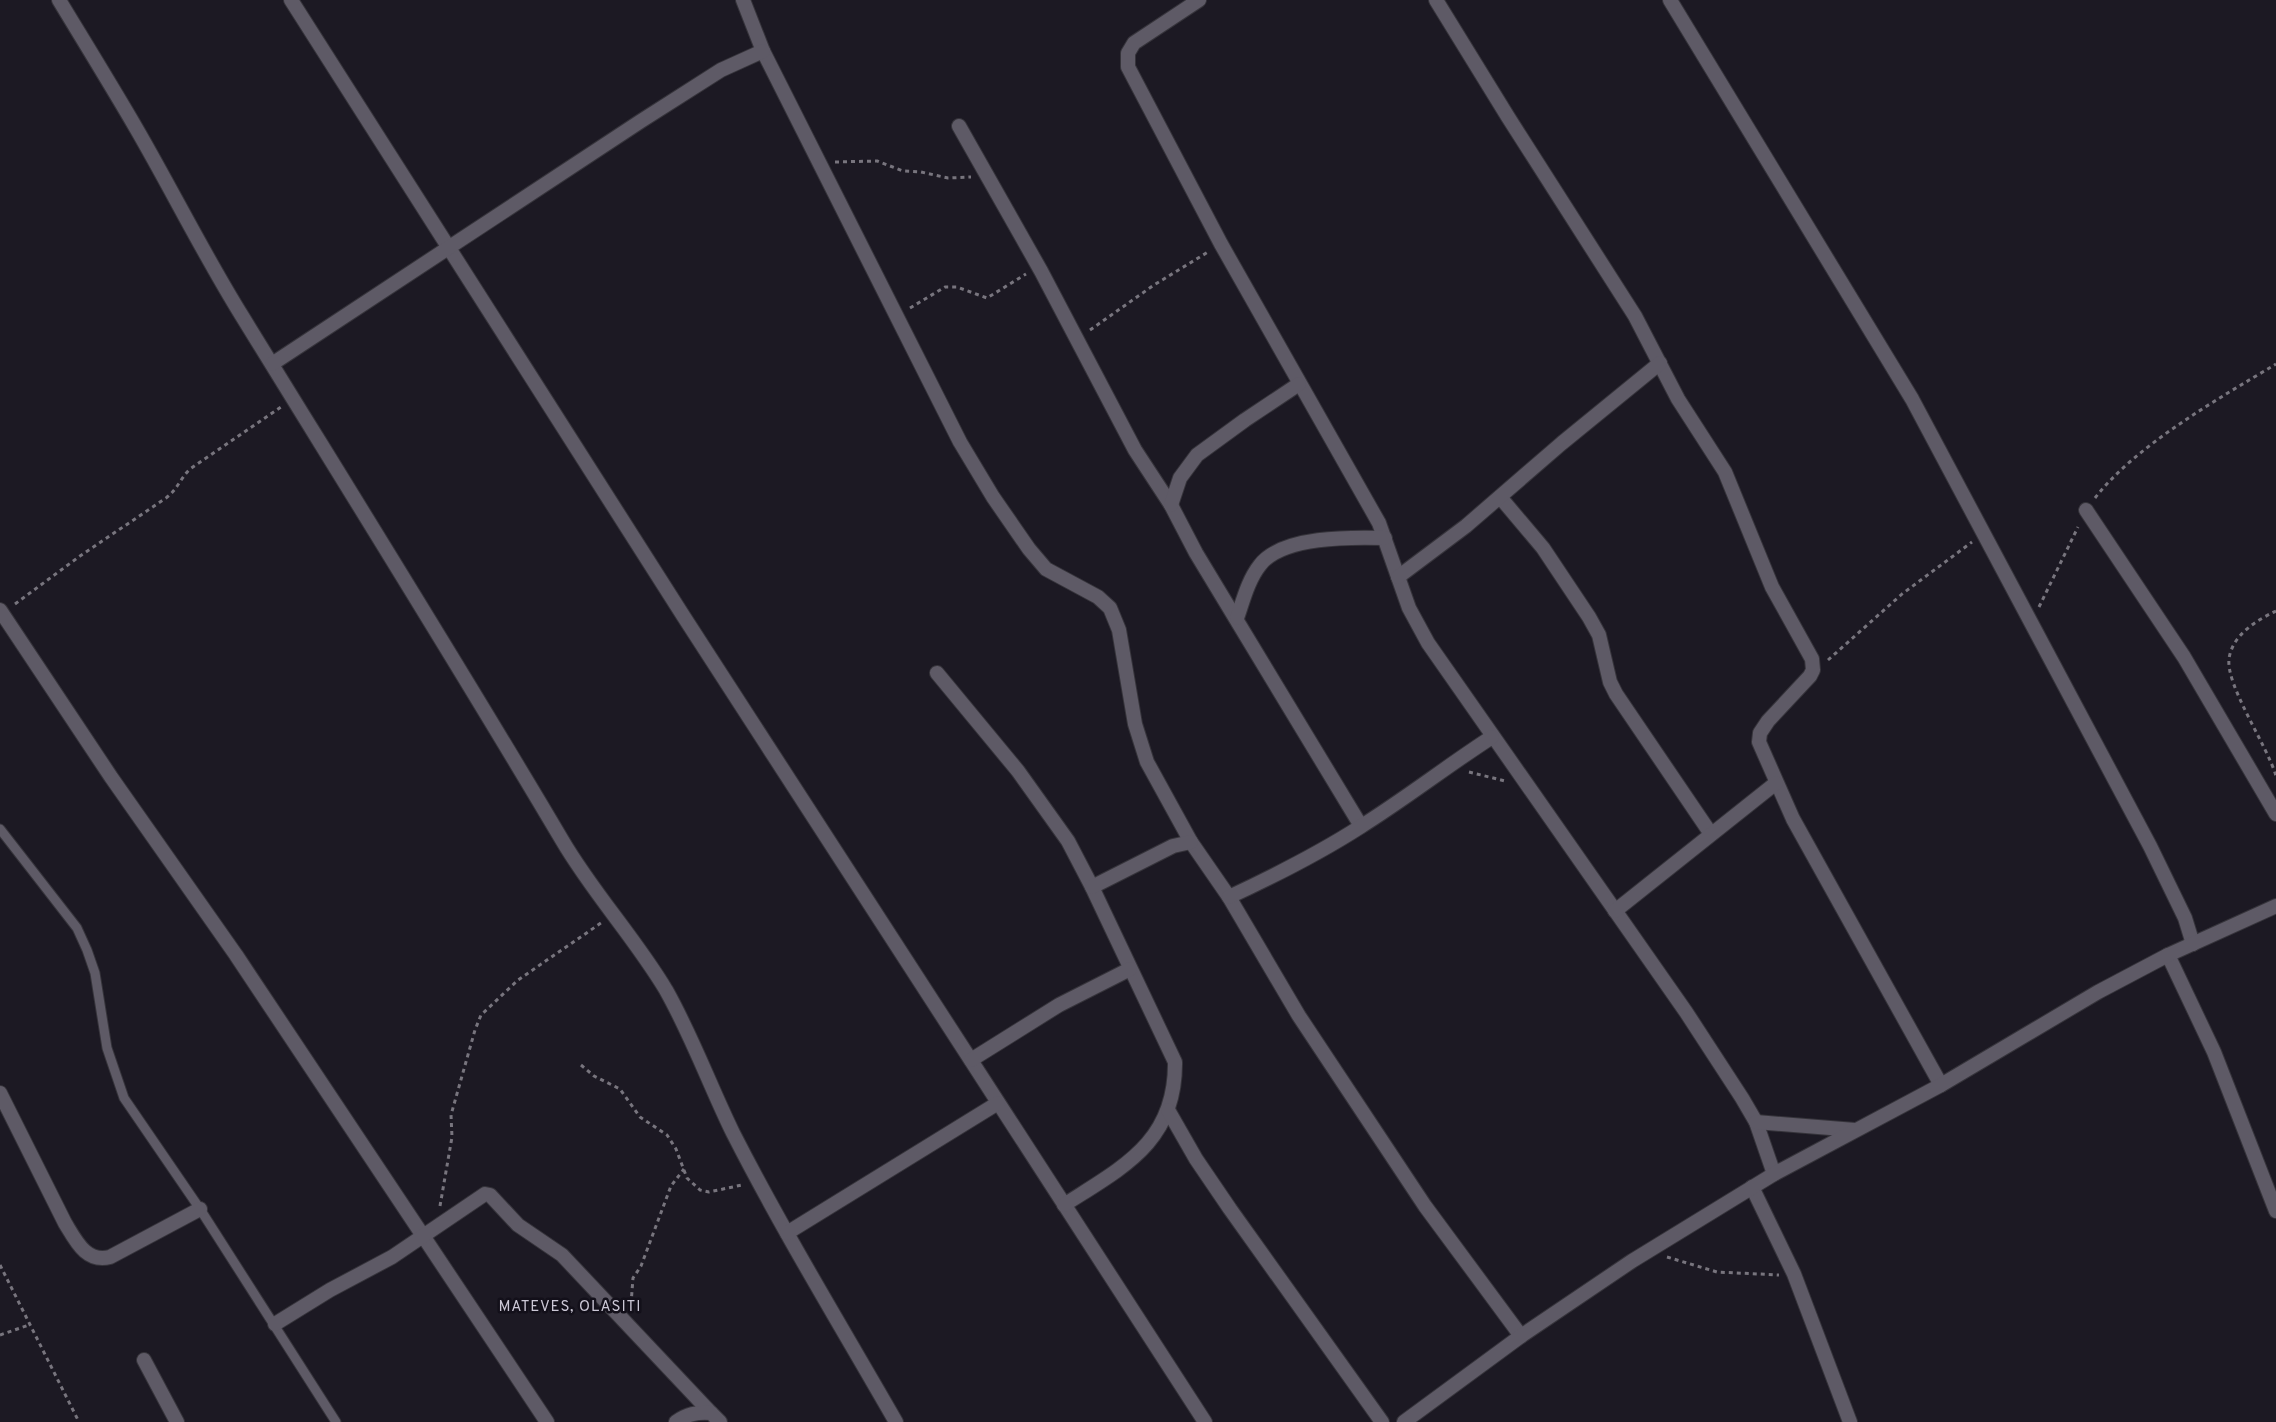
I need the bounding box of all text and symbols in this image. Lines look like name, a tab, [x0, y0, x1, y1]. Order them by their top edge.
district label: MATEVES, OLASITI	[498, 1298, 642, 1317]

